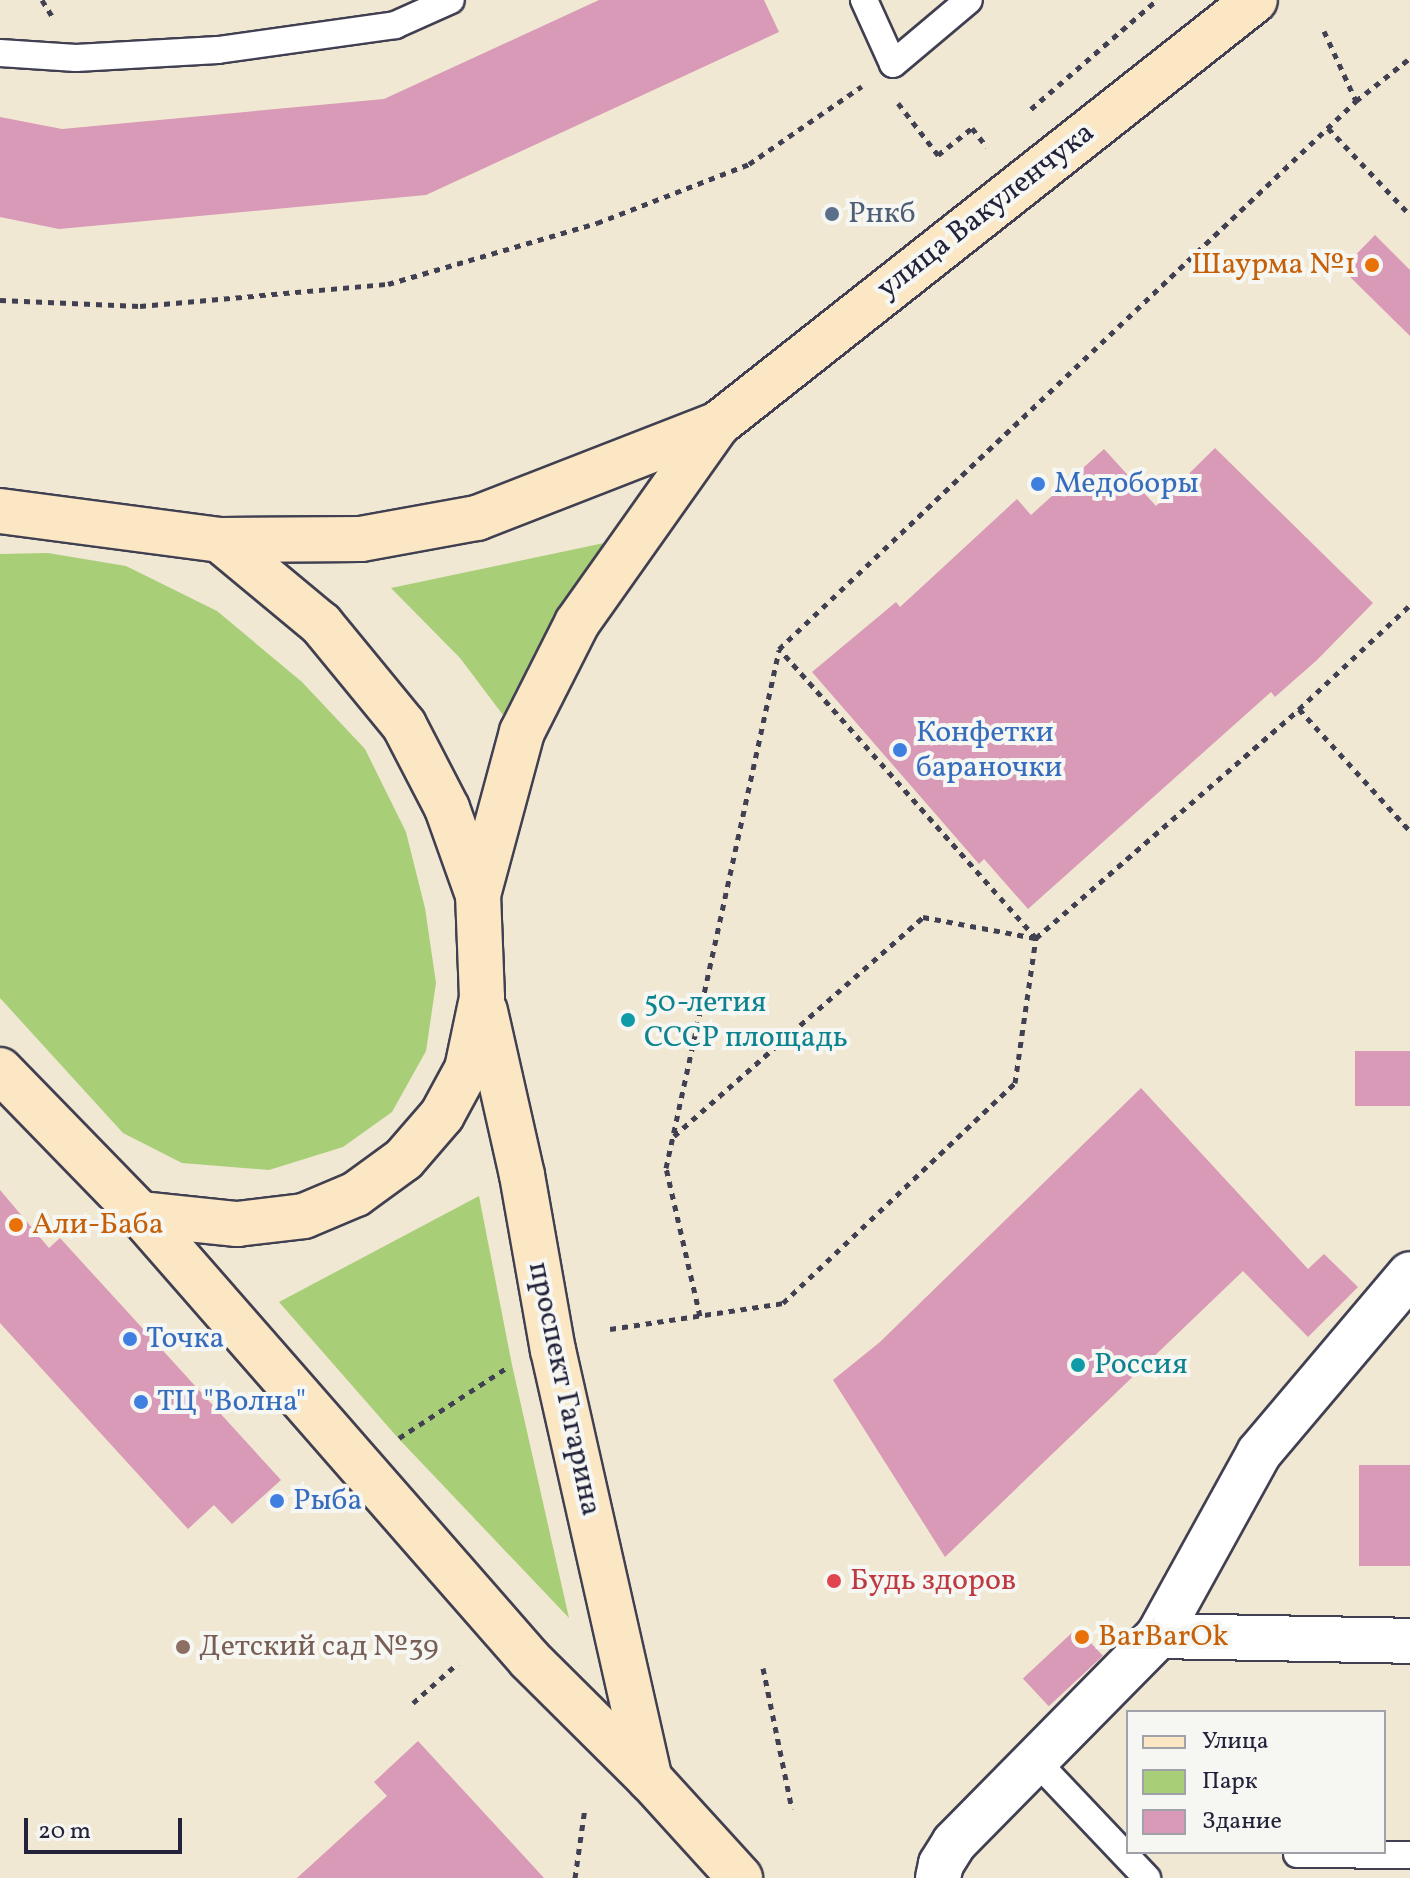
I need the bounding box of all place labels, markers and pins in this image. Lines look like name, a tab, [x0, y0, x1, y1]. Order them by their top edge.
place label: Рнкб	[848, 196, 916, 232]
marker: Рнкб	[823, 205, 841, 223]
place label: Шаурма №1	[1191, 247, 1356, 283]
marker: Шаурма №1	[1363, 256, 1381, 274]
place label: Медоборы	[1054, 466, 1199, 502]
marker: Медоборы	[1029, 475, 1047, 493]
place label: Конфетки бараночки	[916, 715, 1063, 786]
marker: Конфетки бараночки	[891, 741, 909, 759]
place label: 50-летия СССР площадь	[644, 985, 848, 1056]
marker: 50-летия СССР площадь	[619, 1011, 637, 1029]
place label: Али-Баба	[32, 1207, 164, 1243]
marker: Али-Баба	[7, 1216, 25, 1234]
place label: Точка	[146, 1321, 224, 1357]
marker: Точка	[121, 1330, 139, 1348]
place label: Россия	[1094, 1347, 1188, 1383]
marker: Россия	[1069, 1356, 1087, 1374]
place label: ТЦ "Волна"	[157, 1384, 306, 1420]
marker: ТЦ "Волна"	[132, 1393, 150, 1411]
place label: Рыба	[293, 1483, 362, 1519]
marker: Рыба	[268, 1492, 286, 1510]
place label: Будь здоров	[850, 1563, 1016, 1599]
marker: Будь здоров	[825, 1572, 843, 1590]
place label: BarBarOk	[1098, 1619, 1229, 1655]
marker: BarBarOk	[1073, 1628, 1091, 1646]
place label: Детский сад №39	[199, 1629, 438, 1665]
marker: Детский сад №39	[174, 1638, 192, 1656]

